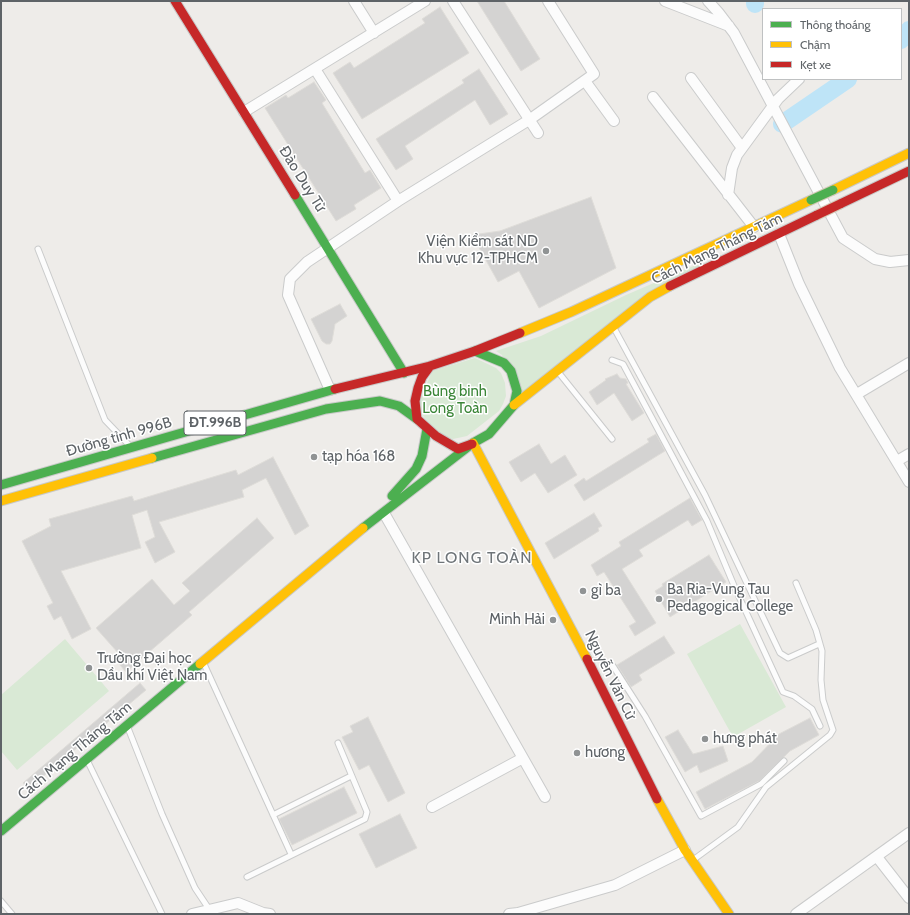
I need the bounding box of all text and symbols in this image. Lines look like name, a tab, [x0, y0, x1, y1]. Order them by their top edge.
legend	[762, 8, 902, 80]
text: Thông thoáng	[800, 17, 870, 32]
text: Chậm	[800, 37, 830, 52]
text: Kẹt xe	[800, 57, 831, 72]
street label: Đào Duy Từ	[275, 143, 329, 215]
street label: Cách Mạng Tháng Tám	[649, 210, 785, 288]
place label: Viện Kiểm sát ND Khu vực 12-TPHCM	[418, 233, 538, 268]
marker: Viện Kiểm sát ND Khu vực 12-TPHCM	[541, 246, 551, 256]
park label: Bùng binh Long Toàn	[422, 383, 488, 418]
road number: ĐT.996B	[184, 411, 246, 435]
street label: Đường tỉnh 996B	[64, 413, 174, 461]
place label: tạp hóa 168	[322, 448, 395, 466]
marker: tạp hóa 168	[309, 452, 319, 462]
district label: KP LONG TOÀN	[412, 548, 532, 568]
place label: Ba Ria-Vung Tau Pedagogical College	[667, 581, 793, 616]
place label: gì ba	[591, 582, 621, 600]
marker: gì ba	[578, 586, 588, 596]
marker: Ba Ria-Vung Tau Pedagogical College	[654, 594, 664, 604]
place label: Minh Hải	[489, 611, 545, 629]
marker: Minh Hải	[548, 615, 558, 625]
street label: Nguyễn Văn Cừ	[581, 628, 639, 722]
place label: Trường Đại học Dầu khí Việt Nam	[97, 650, 207, 685]
marker: Trường Đại học Dầu khí Việt Nam	[84, 663, 94, 673]
street label: Cách Mạng Tháng Tám	[14, 698, 136, 804]
place label: hưng phát	[713, 730, 777, 748]
marker: hưng phát	[700, 734, 710, 744]
place label: hương	[585, 744, 625, 762]
marker: hương	[572, 748, 582, 758]

